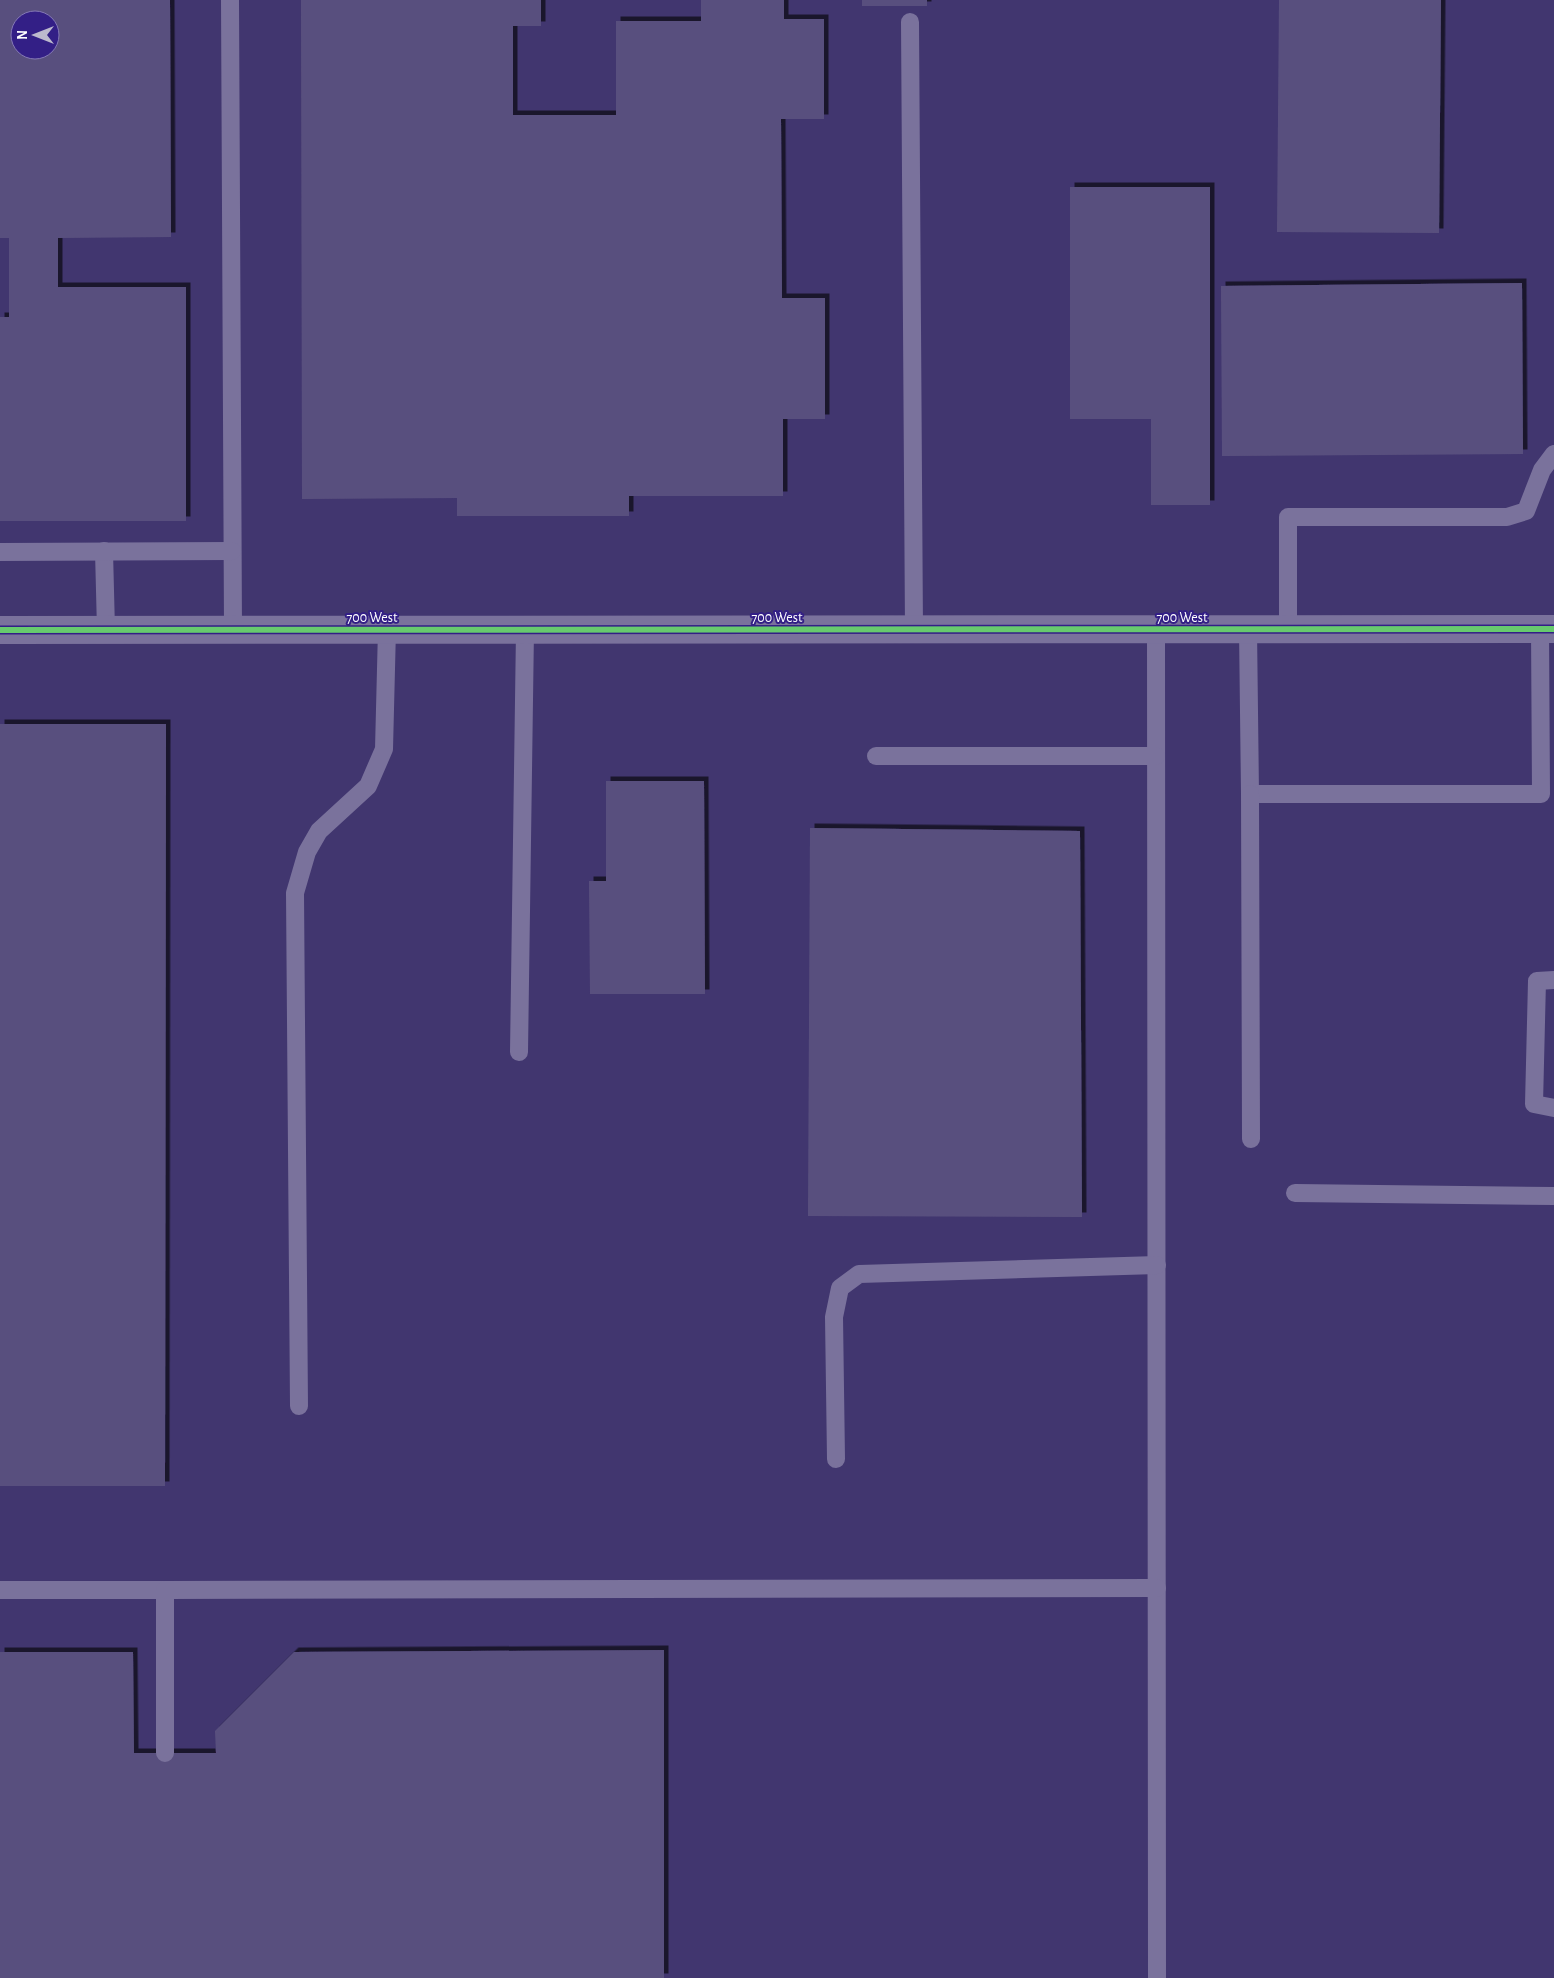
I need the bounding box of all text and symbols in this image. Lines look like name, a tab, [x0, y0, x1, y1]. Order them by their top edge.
north arrow	[10, 10, 60, 60]
text: N	[16, 30, 30, 40]
street label: 700 West	[347, 611, 398, 625]
street label: 700 West	[752, 611, 803, 625]
street label: 700 West	[1157, 611, 1208, 625]

